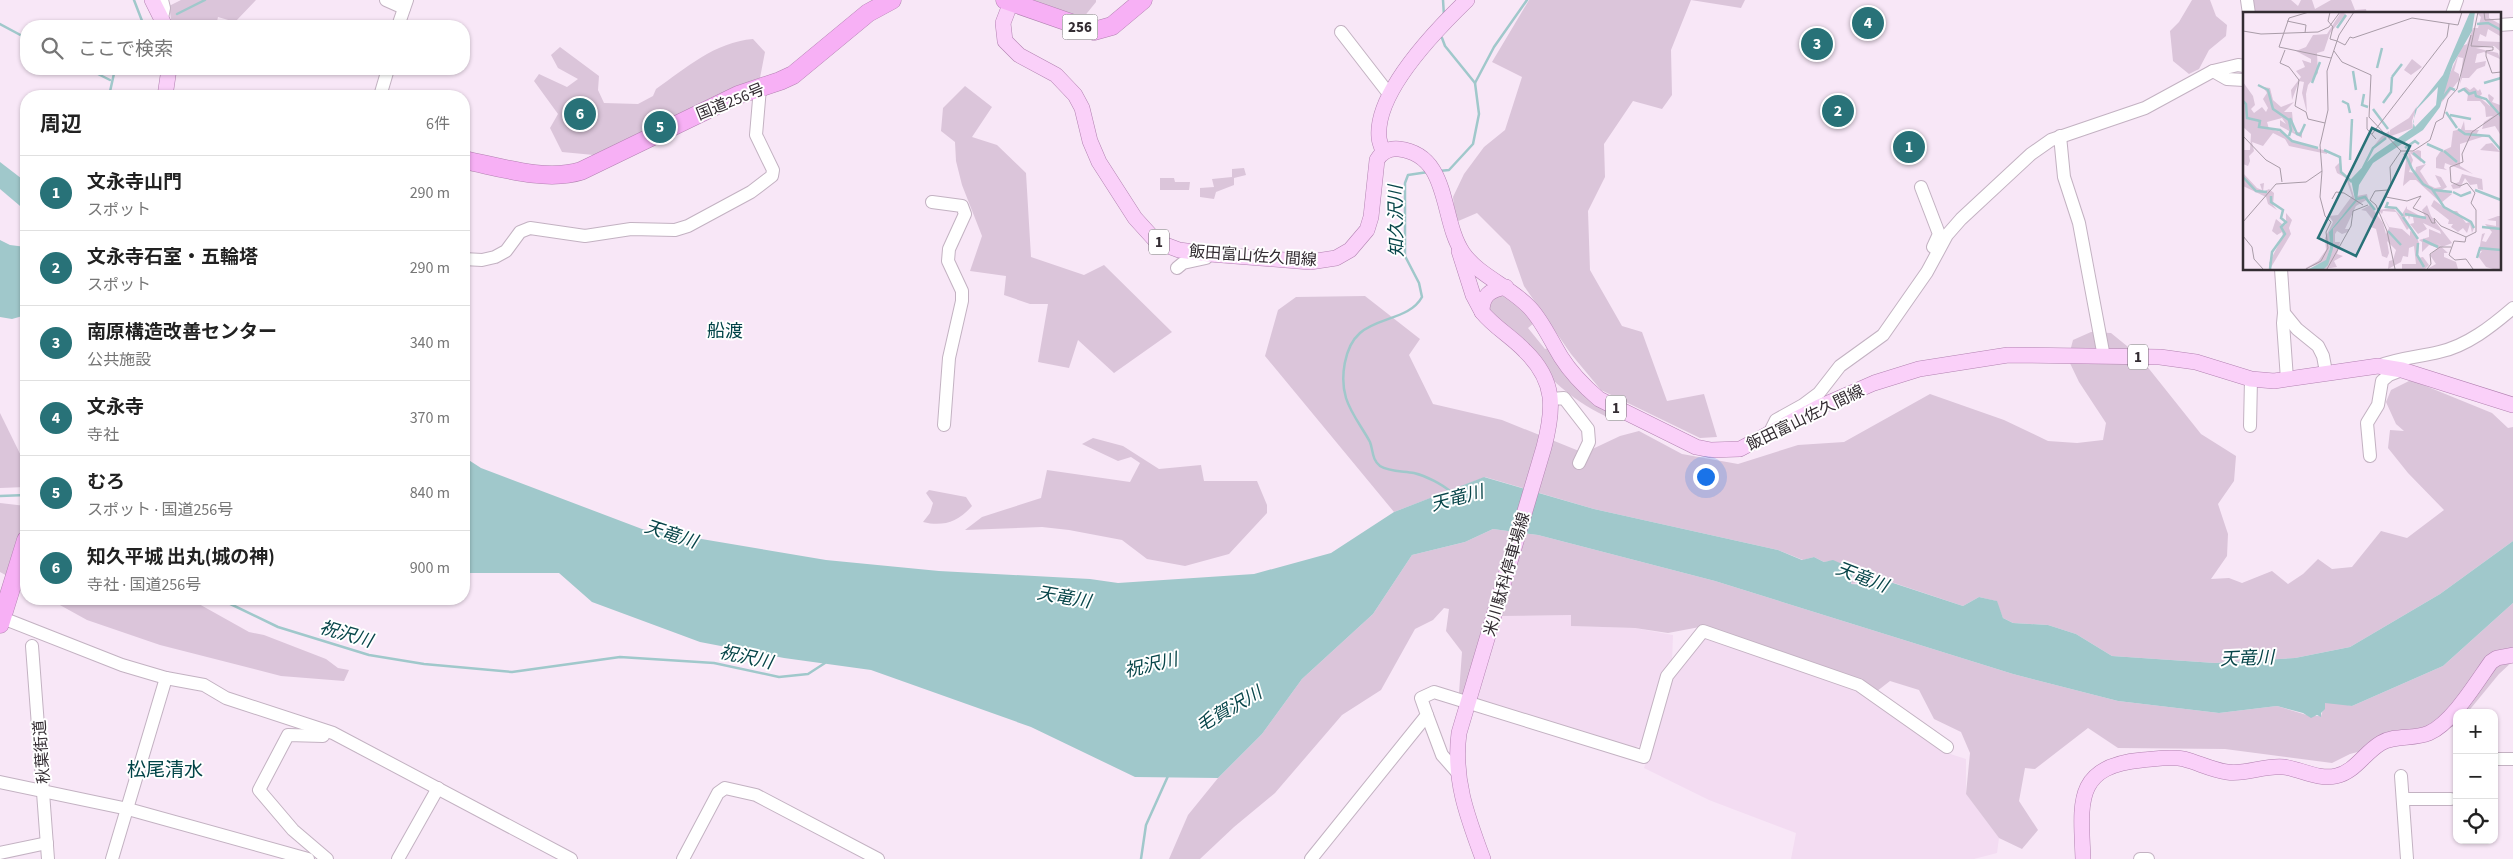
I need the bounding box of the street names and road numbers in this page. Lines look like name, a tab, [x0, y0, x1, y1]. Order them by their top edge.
road number: 256	[1062, 15, 1098, 40]
street label: 国道256号	[693, 78, 768, 126]
road number: 1	[1149, 230, 1169, 254]
street label: 飯田富山佐久間線	[1188, 241, 1318, 271]
road number: 1	[2128, 344, 2148, 370]
street label: 飯田富山佐久間線	[1743, 380, 1868, 456]
road number: 1	[1606, 396, 1626, 420]
street label: 米川駄科停車場線	[1479, 510, 1535, 639]
street label: 秋葉街道	[29, 719, 55, 785]

